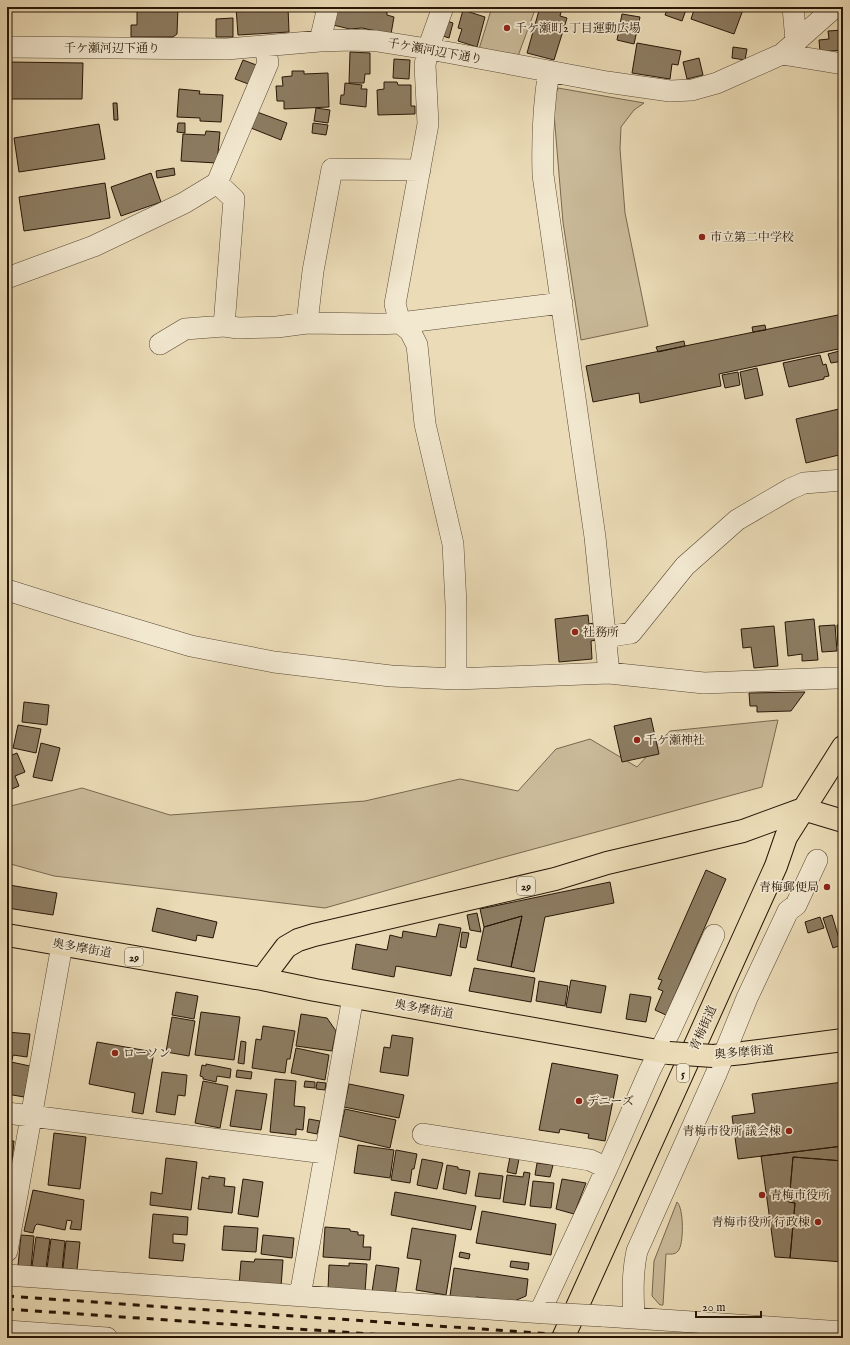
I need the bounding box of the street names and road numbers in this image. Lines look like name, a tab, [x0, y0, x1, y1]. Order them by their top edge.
street label: 千ケ瀬河辺下通り	[386, 36, 483, 67]
street label: 千ケ瀬河辺下通り	[64, 41, 160, 56]
road number: 29	[517, 877, 535, 895]
street label: 奥多摩街道	[51, 936, 113, 961]
road number: 29	[125, 948, 143, 966]
street label: 奥多摩街道	[393, 997, 455, 1022]
street label: 青梅街道	[687, 1003, 720, 1053]
street label: 奥多摩街道	[713, 1042, 775, 1063]
road number: 5	[677, 1064, 689, 1082]

